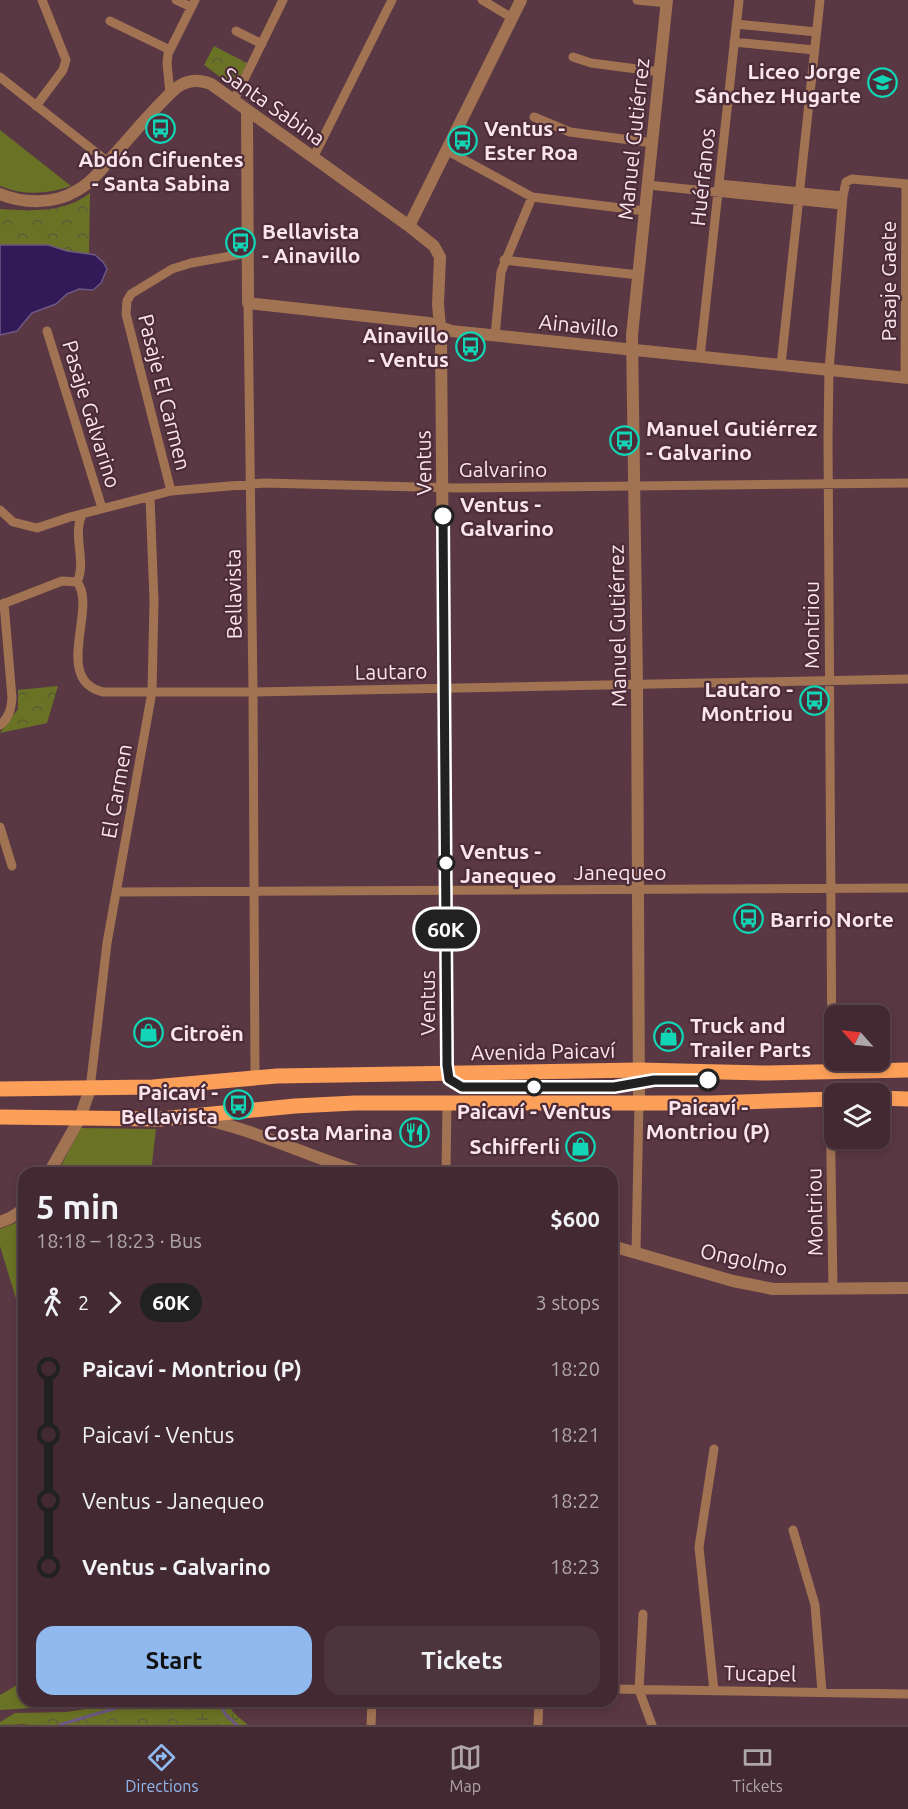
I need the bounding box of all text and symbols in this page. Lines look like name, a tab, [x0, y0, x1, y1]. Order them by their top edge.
street label: Manuel Gutiérrez	[613, 57, 653, 221]
place label: Liceo Jorge Sánchez Hugarte	[694, 59, 861, 107]
street label: Santa Sabina	[218, 62, 330, 150]
school or university icon: Liceo Jorge Sánchez Hugarte	[866, 67, 898, 99]
bus stop icon: Abdón Cifuentes - Santa Sabina	[145, 112, 177, 144]
place label: Ventus - Ester Roa	[484, 116, 578, 164]
bus stop icon: Ventus - Ester Roa	[447, 124, 479, 156]
street label: Huérfanos	[685, 127, 719, 227]
place label: Abdón Cifuentes - Santa Sabina	[78, 147, 244, 195]
place label: Bellavista - Ainavillo	[262, 219, 360, 267]
street label: Pasaje Gaete	[876, 221, 900, 341]
bus stop icon: Bellavista - Ainavillo	[225, 227, 257, 259]
street label: Ainavillo	[538, 309, 620, 341]
street label: Pasaje El Carmen	[134, 311, 196, 473]
place label: Ainavillo - Ventus	[362, 323, 449, 371]
bus stop icon: Ainavillo - Ventus	[454, 331, 486, 363]
street label: Pasaje Galvarino	[58, 337, 126, 491]
place label: Manuel Gutiérrez - Galvarino	[646, 416, 817, 464]
bus stop icon: Manuel Gutiérrez - Galvarino	[609, 424, 641, 456]
street label: Ventus	[410, 430, 436, 496]
street label: Galvarino	[459, 457, 547, 481]
place label: Ventus - Galvarino	[460, 492, 554, 540]
marker: Ventus - Galvarino	[432, 505, 454, 527]
street label: Manuel Gutiérrez	[604, 544, 630, 708]
street label: Bellavista	[220, 549, 246, 639]
street label: Montriou	[799, 581, 823, 669]
street label: Lautaro	[354, 658, 428, 684]
place label: Lautaro - Montriou	[701, 677, 793, 725]
bus stop icon: Lautaro - Montriou	[798, 685, 830, 717]
street label: El Carmen	[96, 742, 136, 840]
place label: Ventus - Janequeo	[460, 839, 556, 887]
marker: Ventus - Janequeo	[437, 854, 455, 872]
street label: Janequeo	[574, 860, 666, 884]
bus stop icon: Barrio Norte	[733, 903, 765, 935]
place label: Barrio Norte	[770, 907, 894, 931]
line badge: 60K	[412, 910, 480, 948]
text: 60K	[427, 917, 465, 941]
street label: Ventus	[415, 970, 439, 1036]
north arrow	[824, 1005, 890, 1071]
map controls	[824, 1005, 890, 1149]
place label: Truck and Trailer Parts	[690, 1013, 811, 1061]
shop icon: Citroën	[133, 1017, 165, 1049]
place label: Citroën	[170, 1021, 244, 1045]
shop icon: Truck and Trailer Parts	[653, 1021, 685, 1053]
street label: Avenida Paicaví	[471, 1038, 616, 1064]
marker: Paicaví - Montriou (P)	[697, 1069, 719, 1091]
marker: Paicaví - Ventus	[525, 1078, 543, 1096]
place label: Paicaví - Bellavista	[121, 1080, 218, 1128]
button: layers	[824, 1083, 890, 1149]
bus stop icon: Paicaví - Bellavista	[223, 1088, 255, 1120]
place label: Paicaví - Montriou (P)	[646, 1095, 770, 1143]
place label: Paicaví - Ventus	[457, 1099, 611, 1123]
restaurant icon: Costa Marina	[398, 1116, 430, 1148]
place label: Costa Marina	[264, 1120, 393, 1144]
shop icon: Schifferli	[565, 1130, 597, 1162]
place label: Schifferli	[470, 1134, 560, 1158]
street label: Montriou	[801, 1168, 827, 1256]
text: 5 min	[36, 1188, 119, 1225]
text: $600	[550, 1206, 600, 1231]
text: 18:18 – 18:23 · Bus	[36, 1229, 202, 1252]
street label: Ongolmo	[698, 1238, 790, 1280]
icon: walk	[36, 1286, 69, 1319]
icon: forward	[98, 1286, 131, 1319]
text: 60K	[152, 1290, 190, 1314]
text: 2	[78, 1291, 89, 1314]
text: 3 stops	[536, 1291, 600, 1314]
text: Paicaví - Montriou (P)	[82, 1356, 302, 1381]
text: 18:20	[550, 1357, 600, 1380]
text: Paicaví - Ventus	[82, 1422, 234, 1447]
text: 18:21	[550, 1423, 600, 1446]
text: Ventus - Janequeo	[82, 1488, 264, 1513]
text: 18:22	[550, 1489, 600, 1512]
text: Ventus - Galvarino	[82, 1554, 271, 1579]
text: 18:23	[550, 1555, 600, 1578]
button: Start	[36, 1626, 312, 1695]
button: Tickets	[324, 1626, 600, 1695]
street label: Tucapel	[723, 1660, 797, 1686]
tab: Directions	[125, 1741, 198, 1795]
tab: Map	[449, 1741, 482, 1795]
tab: Tickets	[732, 1741, 783, 1795]

